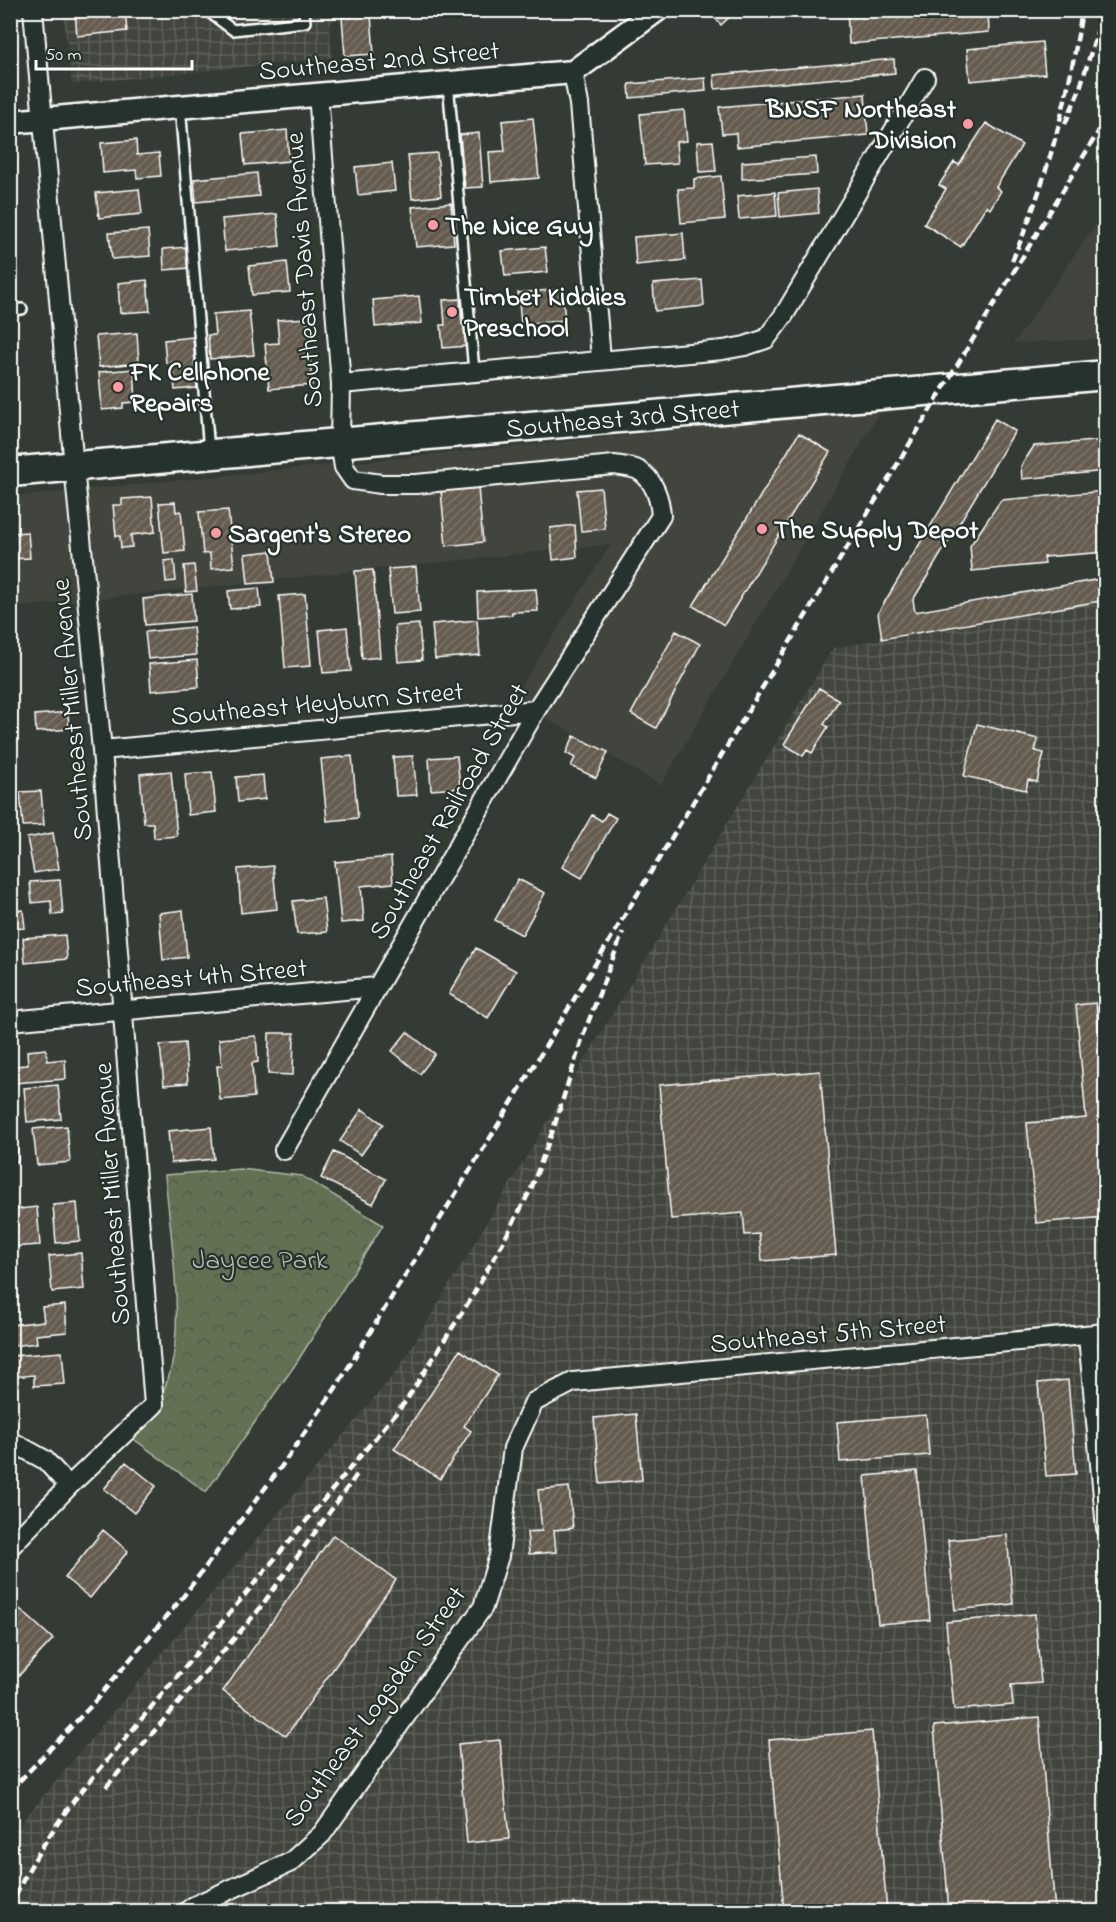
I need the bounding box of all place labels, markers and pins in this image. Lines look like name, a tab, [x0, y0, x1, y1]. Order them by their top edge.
place label: BNSF Northeast Division	[764, 91, 957, 161]
marker: BNSF Northeast Division	[961, 117, 975, 131]
place label: The Nice Guy	[445, 208, 593, 247]
marker: The Nice Guy	[426, 218, 440, 232]
place label: Timbet Kiddies Preschool	[464, 279, 626, 349]
marker: Timbet Kiddies Preschool	[445, 305, 459, 319]
place label: FK Cellphone Repairs	[128, 354, 270, 424]
marker: FK Cellphone Repairs	[111, 380, 125, 394]
place label: The Supply Depot	[774, 512, 979, 551]
place label: Sargent's Stereo	[228, 516, 411, 556]
marker: The Supply Depot	[755, 522, 769, 536]
marker: Sargent's Stereo	[209, 526, 223, 540]

